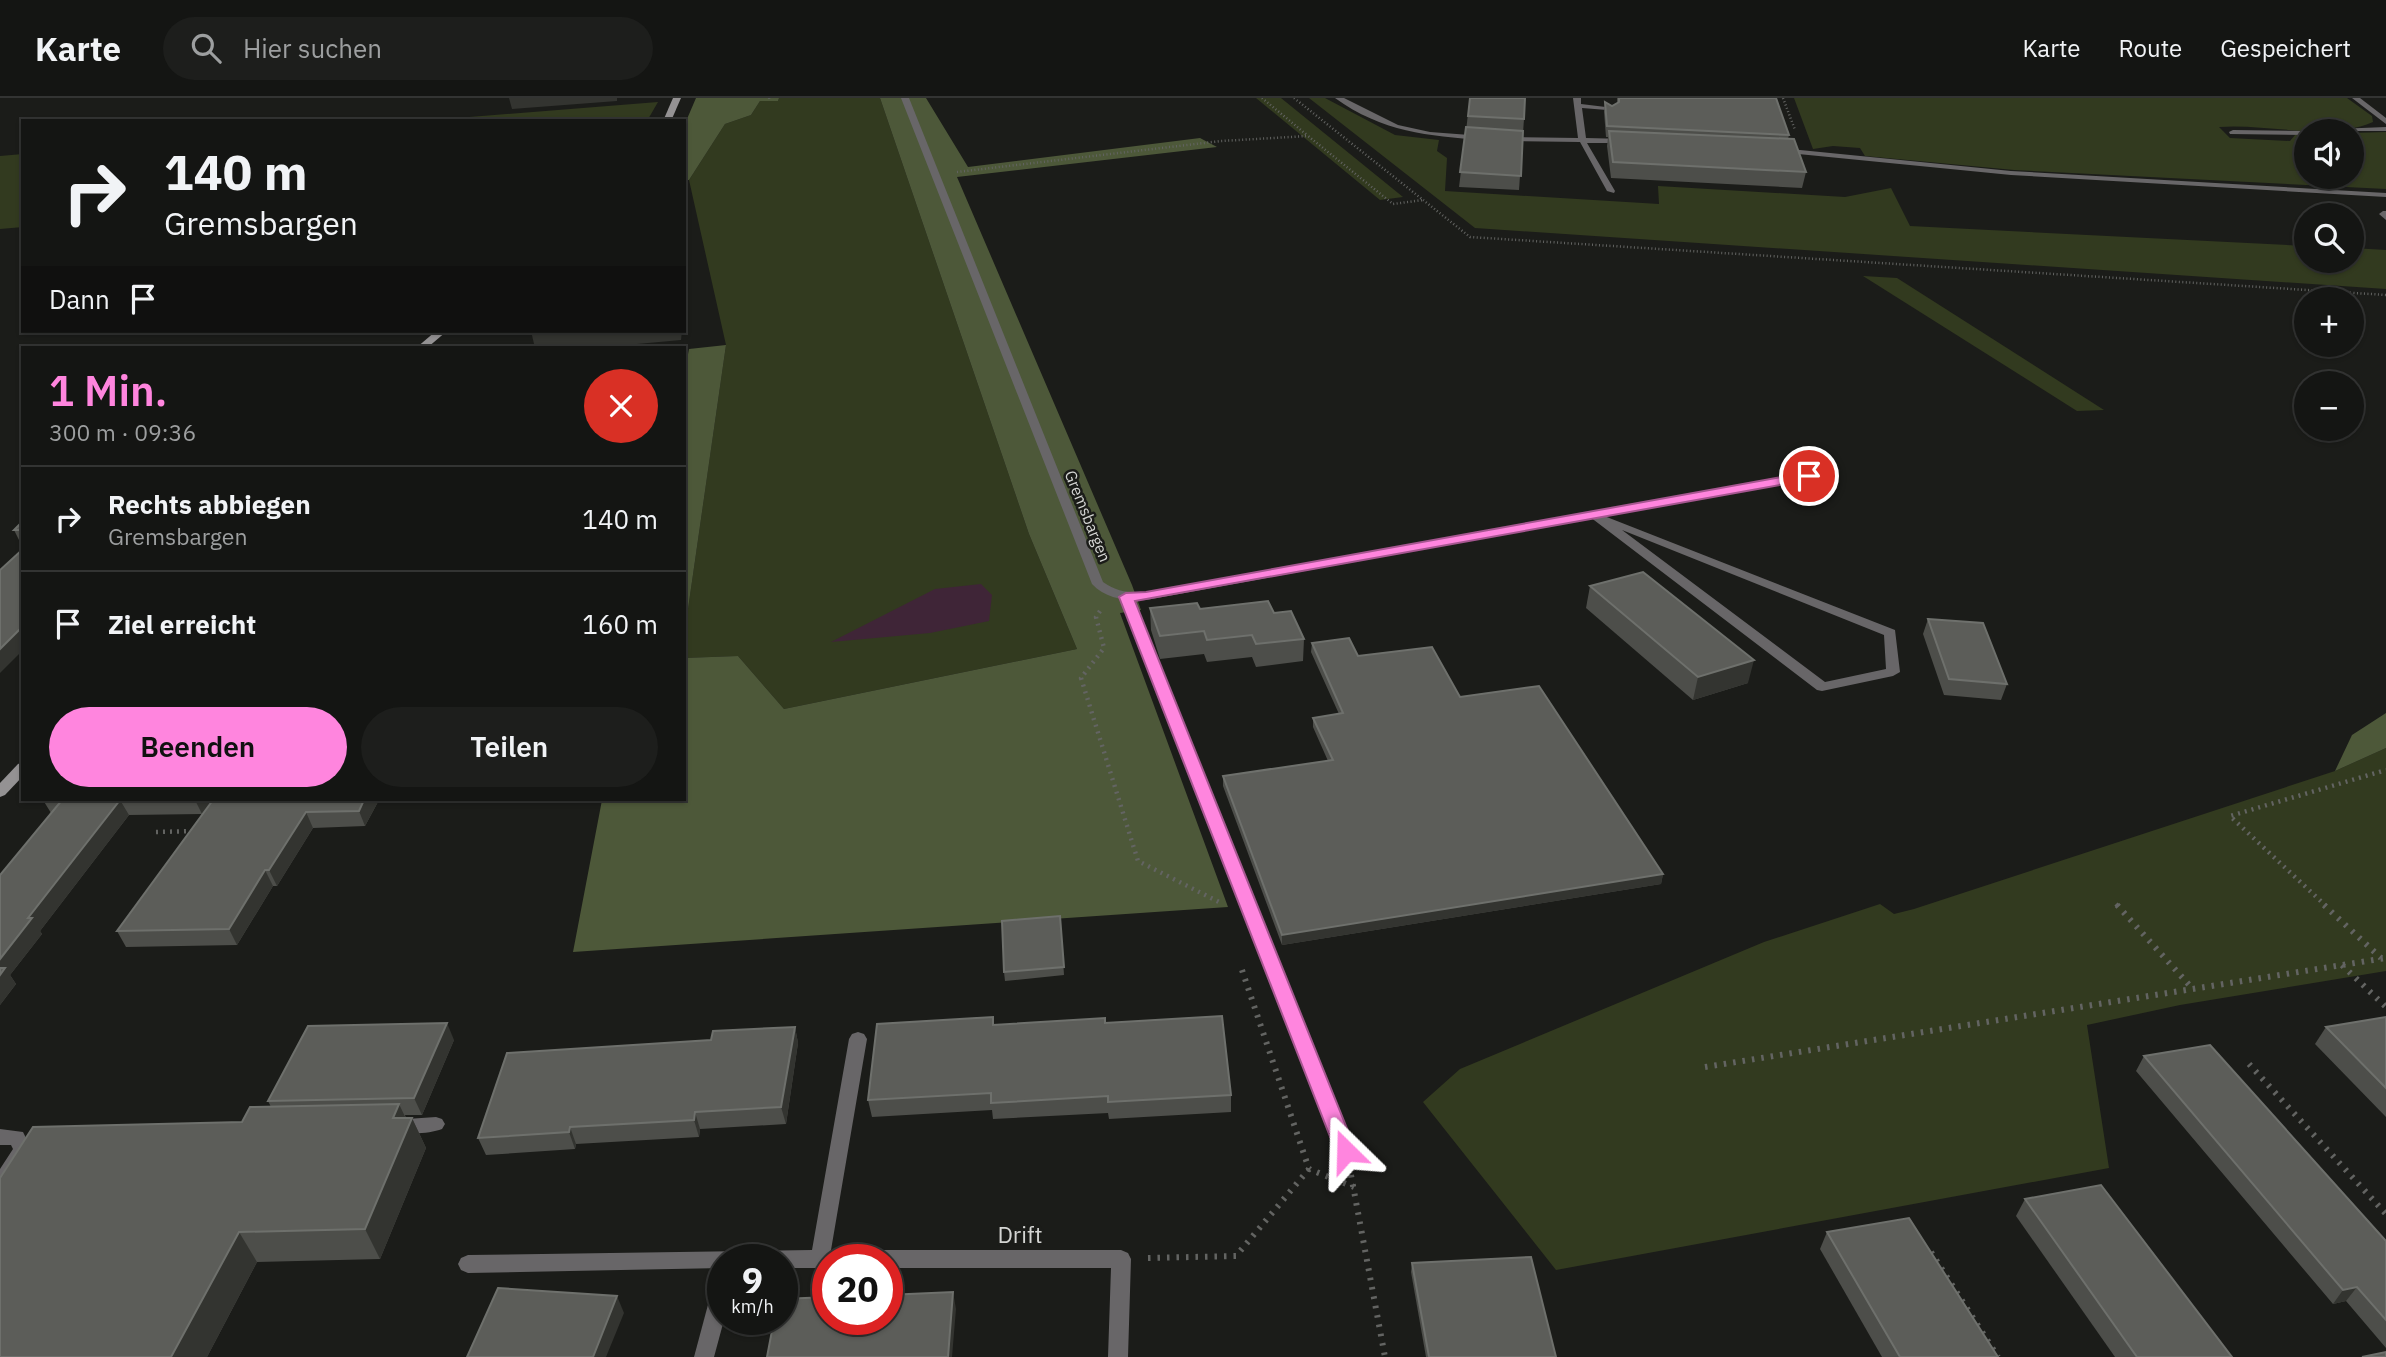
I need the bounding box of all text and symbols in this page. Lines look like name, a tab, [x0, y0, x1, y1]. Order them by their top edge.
search box	[163, 17, 653, 80]
text: Karte	[35, 27, 121, 70]
icon: search	[187, 29, 225, 67]
text: Hier suchen	[243, 31, 382, 65]
text: Karte	[2022, 32, 2081, 64]
text: Route	[2119, 32, 2182, 64]
text: Gespeichert	[2220, 32, 2351, 64]
map controls	[2294, 119, 2364, 441]
button: sound	[2294, 119, 2364, 189]
text: 140 m	[164, 140, 308, 203]
icon: right	[49, 147, 140, 238]
text: Gremsbargen	[164, 202, 358, 244]
button: search	[2294, 203, 2364, 273]
icon: arrive	[124, 280, 162, 318]
text: Dann	[49, 282, 110, 316]
button: +	[2294, 287, 2364, 357]
text: 1 Min.	[49, 363, 167, 418]
button: close	[584, 369, 658, 443]
button: −	[2294, 371, 2364, 441]
text: 300 m · 09:36	[49, 417, 196, 447]
pin	[1779, 446, 1839, 506]
icon: arrive	[1790, 457, 1828, 495]
street label: Gremsbargen	[1061, 467, 1115, 565]
text: Rechts abbiegen	[108, 487, 311, 521]
icon: right	[49, 500, 87, 538]
text: 140 m	[582, 502, 658, 536]
text: Gremsbargen	[108, 521, 247, 551]
icon: arrive	[49, 605, 87, 643]
text: Ziel erreicht	[108, 607, 256, 641]
text: 160 m	[582, 607, 658, 641]
button: Beenden	[49, 707, 347, 787]
button: Teilen	[361, 707, 658, 787]
position arrow	[1309, 1114, 1383, 1188]
street label: Drift	[997, 1219, 1043, 1249]
speed limit sign: 20	[812, 1244, 903, 1335]
text: 9	[742, 1257, 763, 1303]
text: km/h	[731, 1295, 774, 1318]

